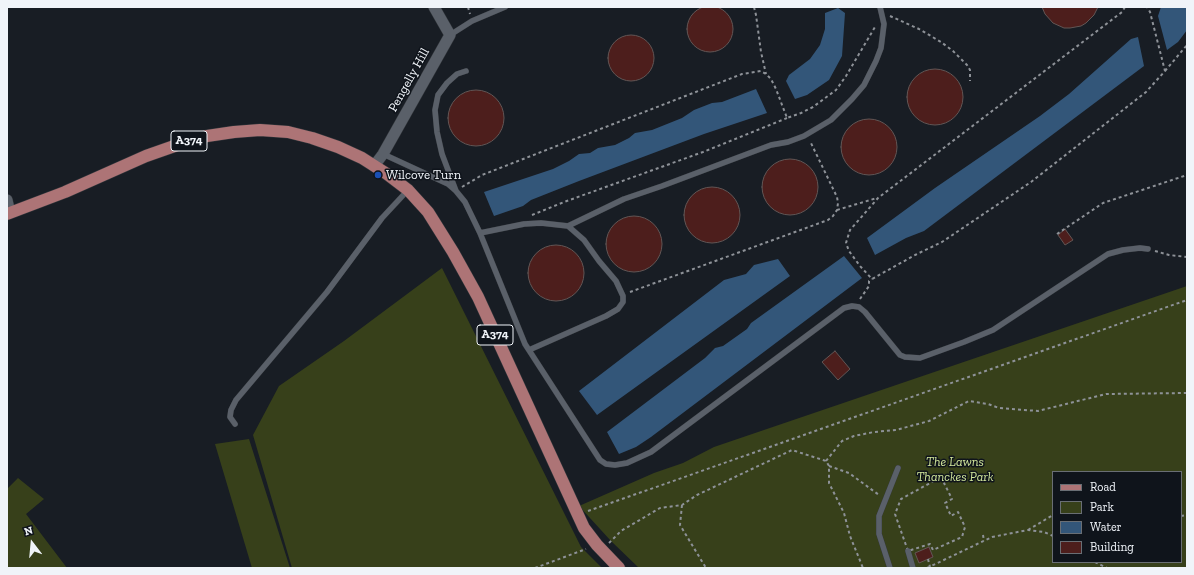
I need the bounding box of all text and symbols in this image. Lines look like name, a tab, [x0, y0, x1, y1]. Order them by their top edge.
street label: Pengelly Hill	[385, 45, 433, 115]
road number: A374	[171, 131, 207, 151]
place label: Wilcove Turn	[386, 167, 461, 183]
marker: Wilcove Turn	[373, 170, 383, 180]
road number: A374	[477, 325, 513, 345]
park label: The Lawns Thanckes Park	[916, 454, 994, 485]
legend	[1052, 471, 1182, 563]
text: Road	[1090, 480, 1116, 494]
text: Park	[1090, 500, 1114, 514]
text: Water	[1090, 520, 1122, 534]
north arrow	[12, 523, 52, 563]
text: N	[23, 524, 34, 538]
text: Building	[1090, 540, 1134, 554]

